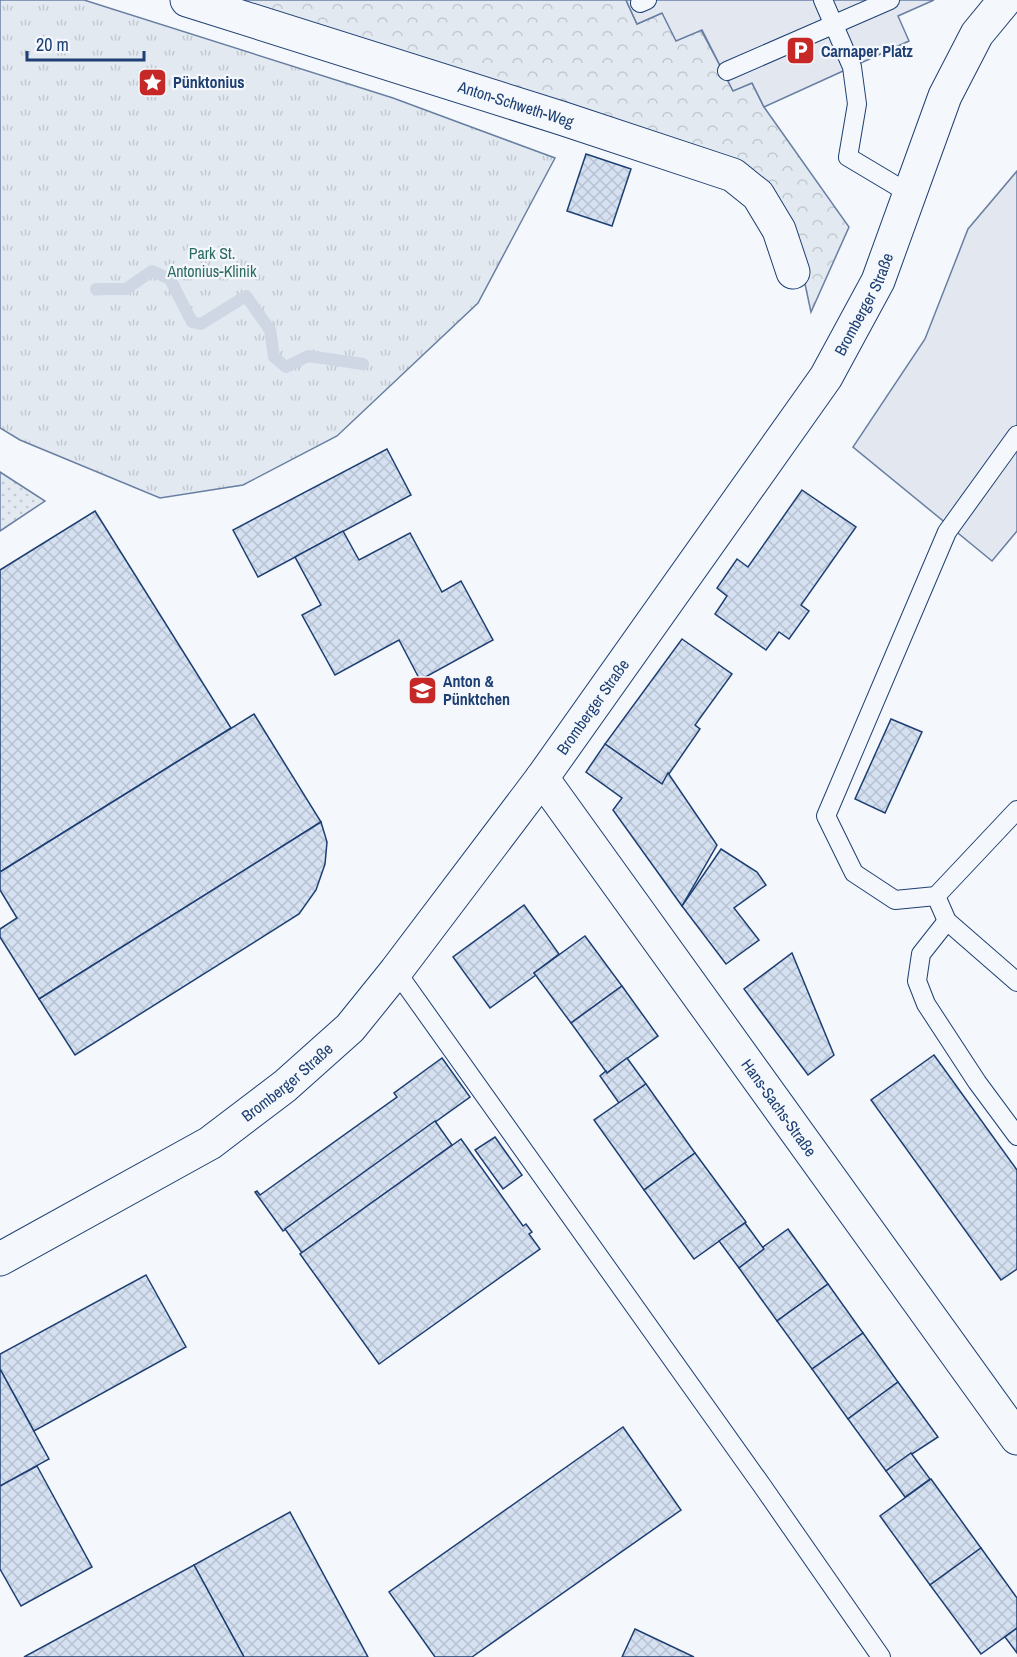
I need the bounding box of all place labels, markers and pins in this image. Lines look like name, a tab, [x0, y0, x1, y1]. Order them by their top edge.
parking icon: Carnaper Platz	[784, 35, 816, 67]
place label: Carnaper Platz	[821, 40, 913, 62]
place icon: Pünktonius	[136, 66, 168, 98]
place label: Pünktonius	[173, 71, 244, 93]
place label: Anton & Pünktchen	[443, 670, 510, 710]
school or university icon: Anton & Pünktchen	[406, 674, 438, 706]

